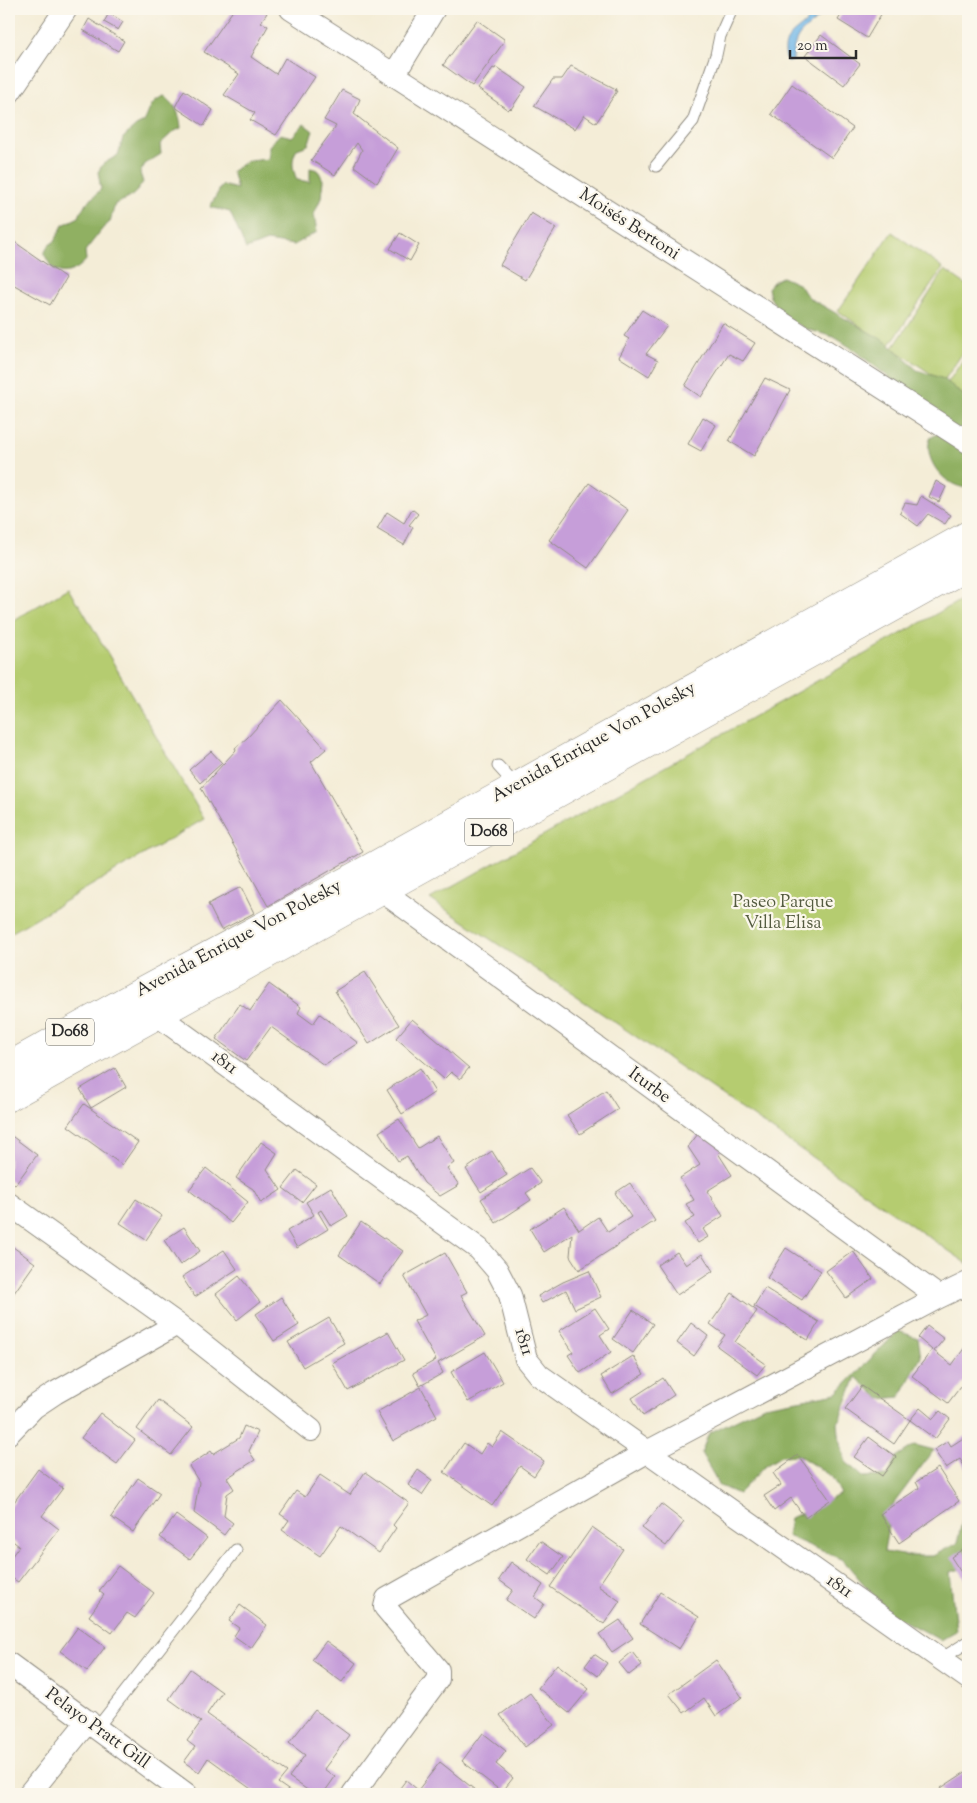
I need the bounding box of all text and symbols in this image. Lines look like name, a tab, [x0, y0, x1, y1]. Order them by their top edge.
scale bar	[790, 28, 856, 60]
text: 20 m	[797, 36, 828, 57]
street label: Moisés Bertoni	[573, 183, 685, 267]
street label: Avenida Enrique Von Polesky	[487, 676, 701, 810]
road number: D068	[465, 819, 513, 846]
street label: Avenida Enrique Von Polesky	[132, 874, 346, 1004]
park label: Paseo Parque Villa Elisa	[733, 890, 833, 937]
road number: D068	[46, 1019, 94, 1046]
street label: 1811	[205, 1044, 243, 1082]
street label: Iturbe	[622, 1062, 676, 1110]
street label: 1811	[507, 1325, 539, 1359]
street label: 1811	[820, 1569, 858, 1605]
street label: Pelayo Pratt Gill	[39, 1682, 155, 1776]

